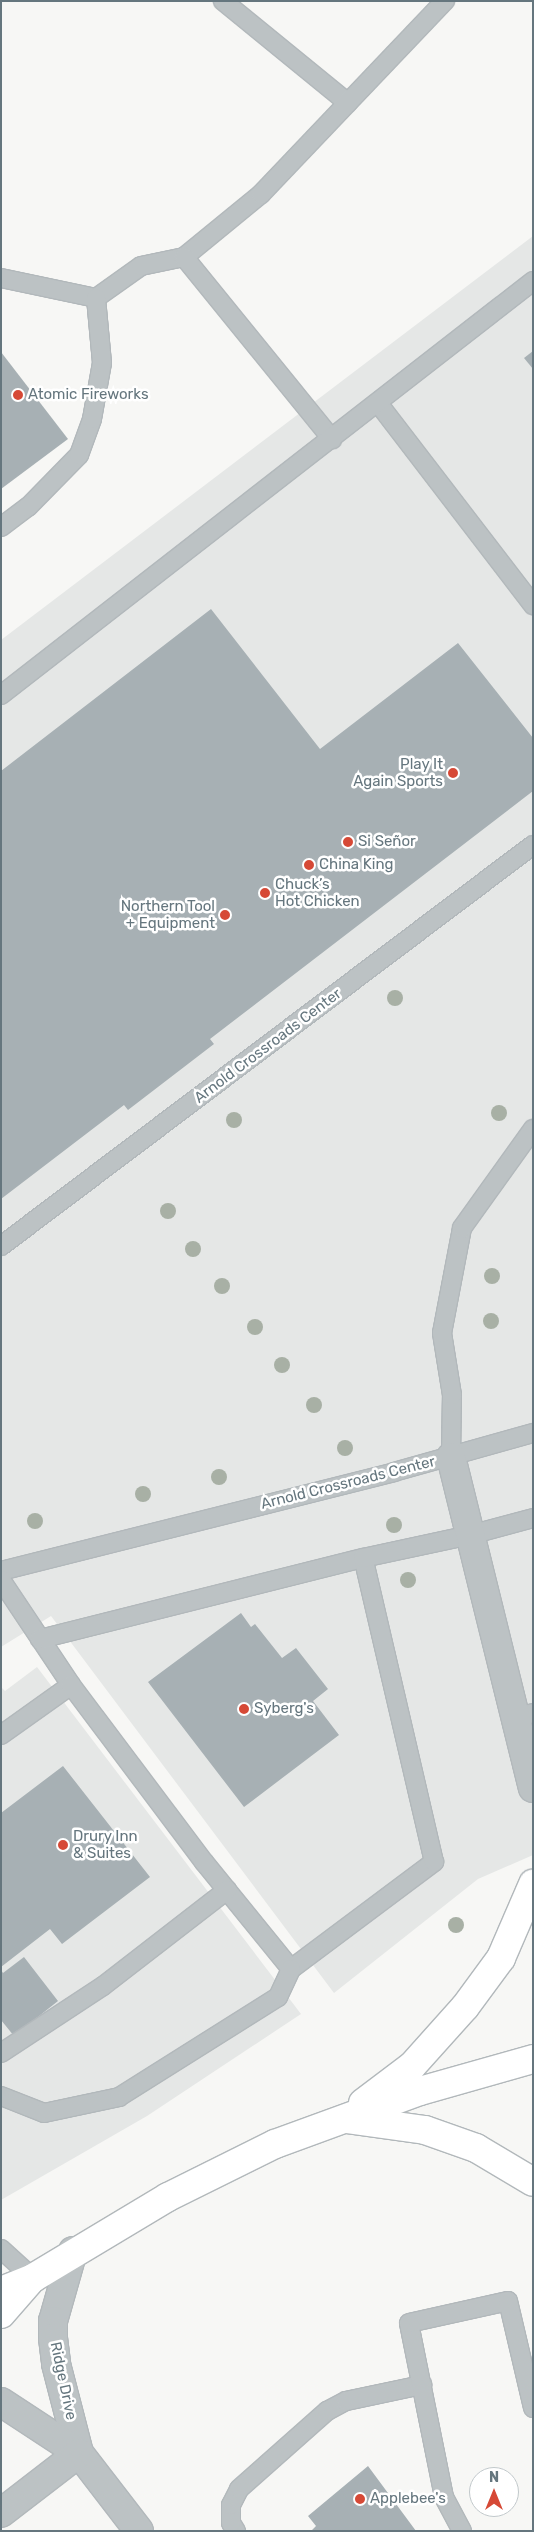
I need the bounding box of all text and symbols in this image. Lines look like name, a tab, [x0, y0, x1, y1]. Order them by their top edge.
place label: Atomic Fireworks	[28, 386, 149, 404]
marker: Atomic Fireworks	[12, 389, 24, 401]
place label: Play It Again Sports	[353, 755, 443, 790]
marker: Play It Again Sports	[447, 767, 459, 779]
place label: Si Señor	[358, 833, 416, 851]
marker: Si Señor	[342, 836, 354, 848]
place label: China King	[319, 856, 393, 874]
marker: China King	[303, 859, 315, 871]
place label: Chuck’s Hot Chicken	[275, 875, 360, 910]
marker: Chuck’s Hot Chicken	[259, 887, 271, 899]
place label: Northern Tool + Equipment	[120, 897, 215, 932]
marker: Northern Tool + Equipment	[219, 909, 231, 921]
street label: Arnold Crossroads Center	[191, 985, 345, 1107]
street label: Arnold Crossroads Center	[259, 1453, 437, 1513]
place label: Syberg's	[254, 1700, 314, 1718]
marker: Syberg's	[238, 1703, 250, 1715]
place label: Drury Inn & Suites	[73, 1827, 138, 1862]
marker: Drury Inn & Suites	[57, 1839, 69, 1851]
street label: Ridge Drive	[46, 2340, 80, 2422]
north arrow	[469, 2467, 519, 2517]
text: N	[489, 2469, 499, 2486]
place label: Applebee's	[370, 2490, 446, 2508]
marker: Applebee's	[354, 2493, 366, 2505]

